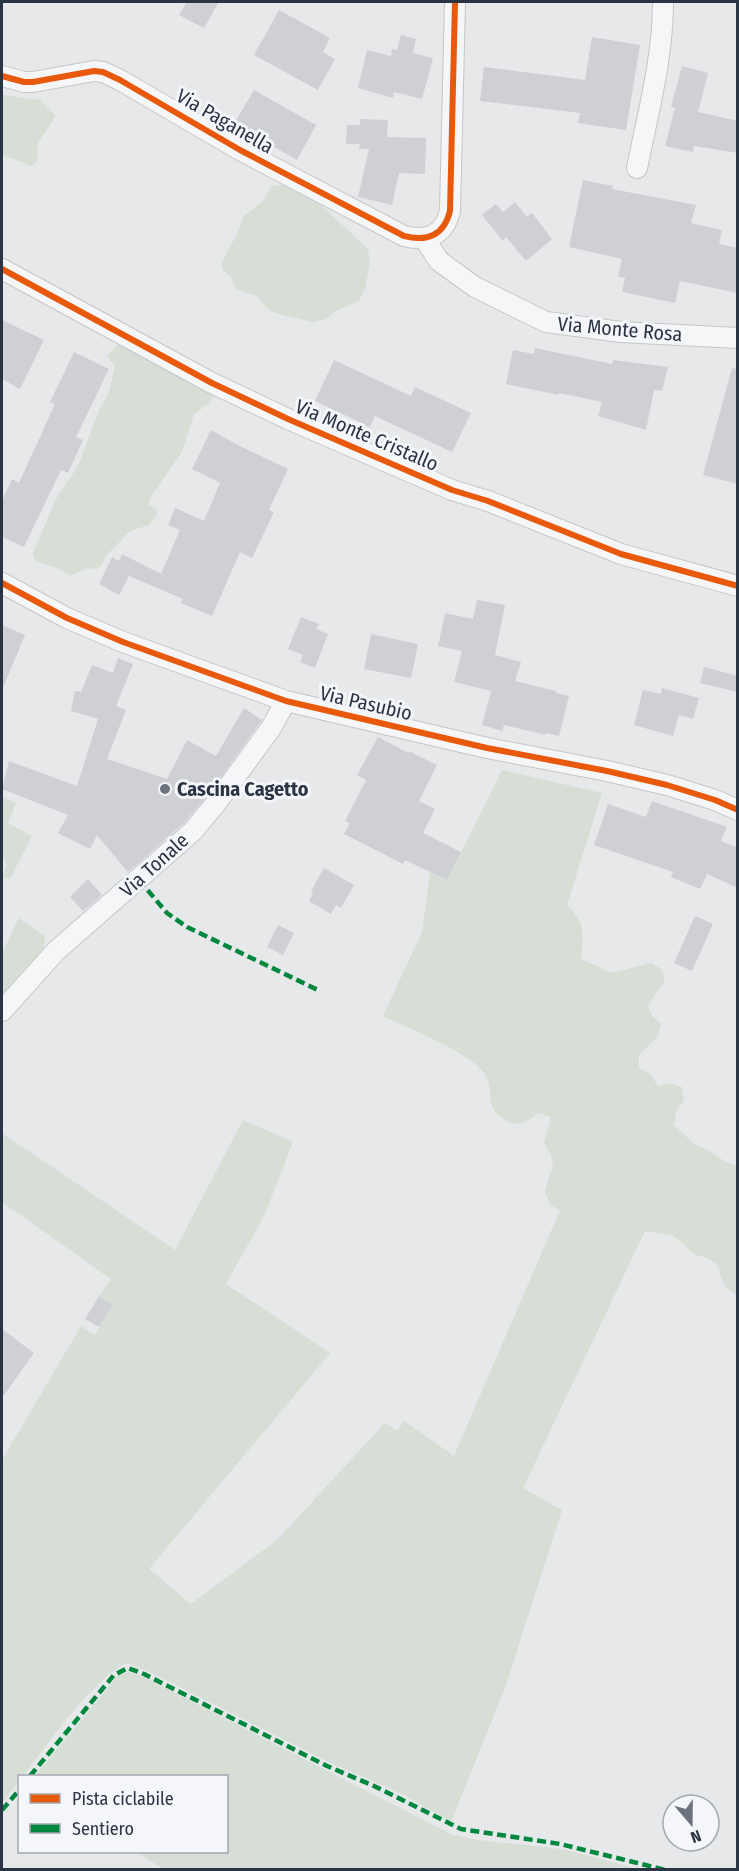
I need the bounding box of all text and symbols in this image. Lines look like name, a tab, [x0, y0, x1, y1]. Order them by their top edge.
street label: Via Paganella	[172, 84, 278, 158]
street label: Via Monte Rosa	[557, 312, 683, 346]
street label: Via Monte Cristallo	[292, 394, 442, 476]
street label: Via Pasubio	[318, 681, 414, 725]
place label: Cascina Cagetto	[177, 777, 309, 801]
marker: Cascina Cagetto	[158, 782, 172, 796]
street label: Via Tonale	[115, 828, 193, 902]
legend	[18, 1775, 228, 1853]
text: Pista ciclabile	[72, 1788, 174, 1810]
north arrow	[661, 1793, 721, 1853]
text: Sentiero	[72, 1818, 134, 1840]
text: N	[688, 1826, 704, 1847]

